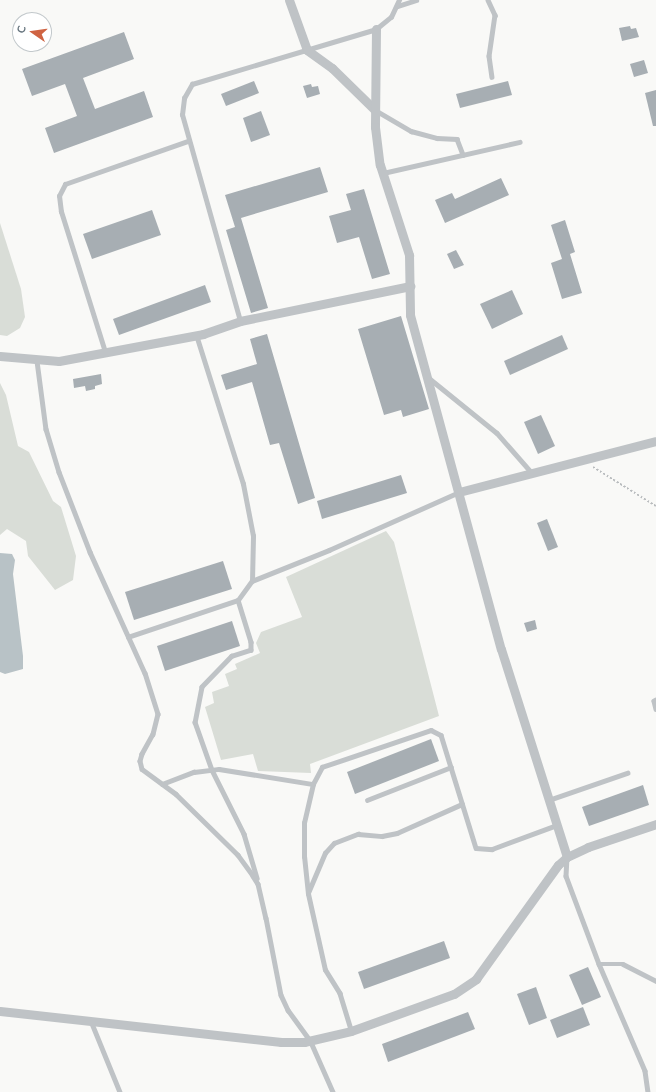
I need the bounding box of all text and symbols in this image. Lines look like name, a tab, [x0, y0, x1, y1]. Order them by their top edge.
north arrow	[12, 12, 52, 52]
text: С	[14, 24, 29, 35]

